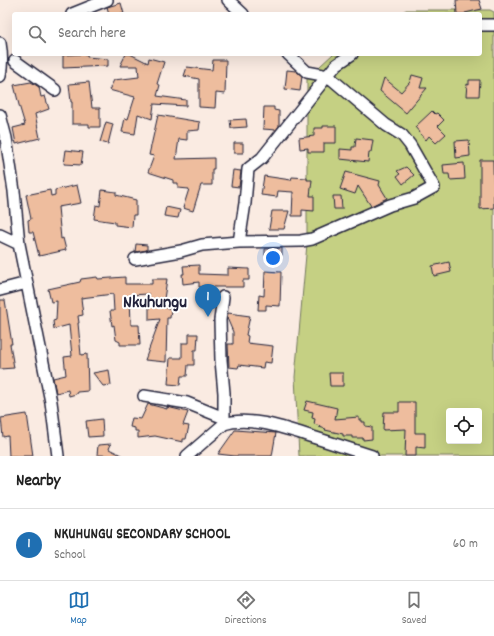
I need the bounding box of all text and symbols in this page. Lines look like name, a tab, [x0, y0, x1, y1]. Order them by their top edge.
search box	[12, 12, 482, 56]
icon: search	[26, 23, 48, 45]
text: Search here	[58, 23, 126, 45]
your location	[263, 248, 283, 268]
pin: 1	[195, 284, 221, 317]
district label: Nkuhungu	[123, 291, 187, 316]
map controls	[446, 408, 482, 444]
button: locate	[446, 408, 482, 444]
text: Nearby	[16, 470, 60, 494]
text: NKUHUNGU SECONDARY SCHOOL	[54, 524, 230, 546]
text: 1	[28, 535, 30, 554]
text: 60 m	[453, 535, 478, 554]
text: School	[54, 546, 86, 565]
tab: Map	[68, 589, 90, 629]
tab: Directions	[225, 589, 267, 629]
tab: Saved	[402, 589, 426, 629]

